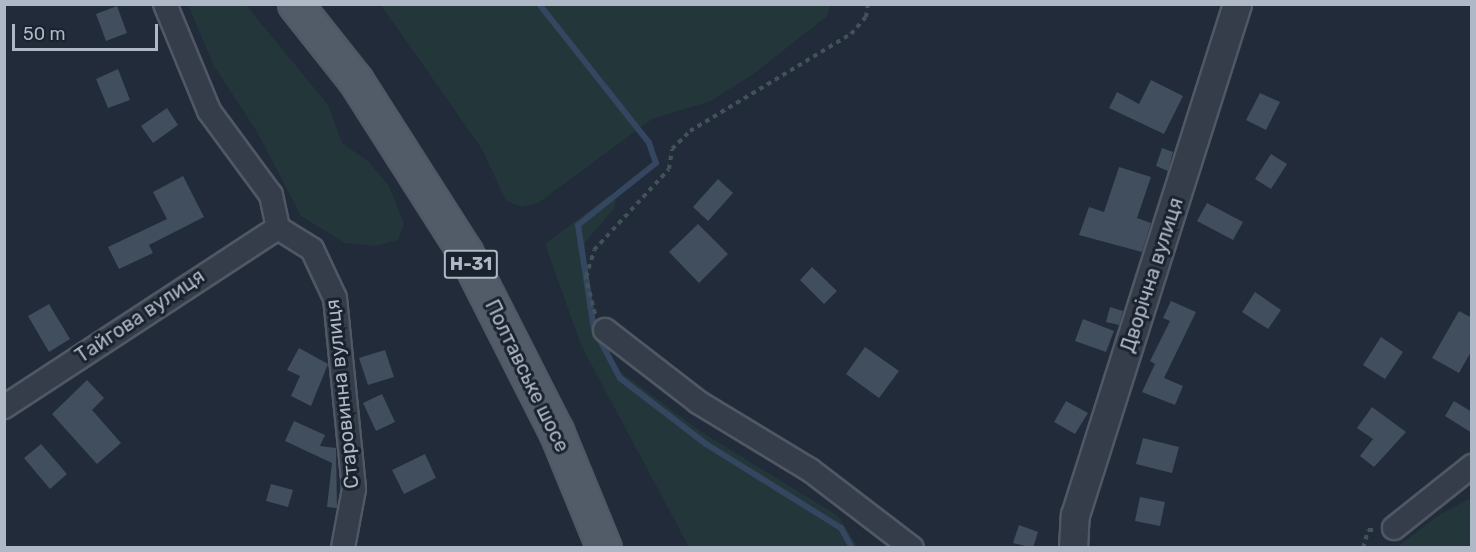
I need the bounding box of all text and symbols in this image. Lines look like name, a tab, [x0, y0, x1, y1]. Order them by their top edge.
scale bar	[15, 12, 160, 50]
text: 50 m	[23, 23, 66, 45]
street label: Дворічна вулиця	[1116, 195, 1188, 355]
road number: Н-31	[442, 249, 500, 279]
street label: Тайгова вулиця	[71, 264, 209, 368]
street label: Полтавське шосе	[480, 296, 574, 456]
street label: Старовинна вулиця	[320, 298, 364, 490]

